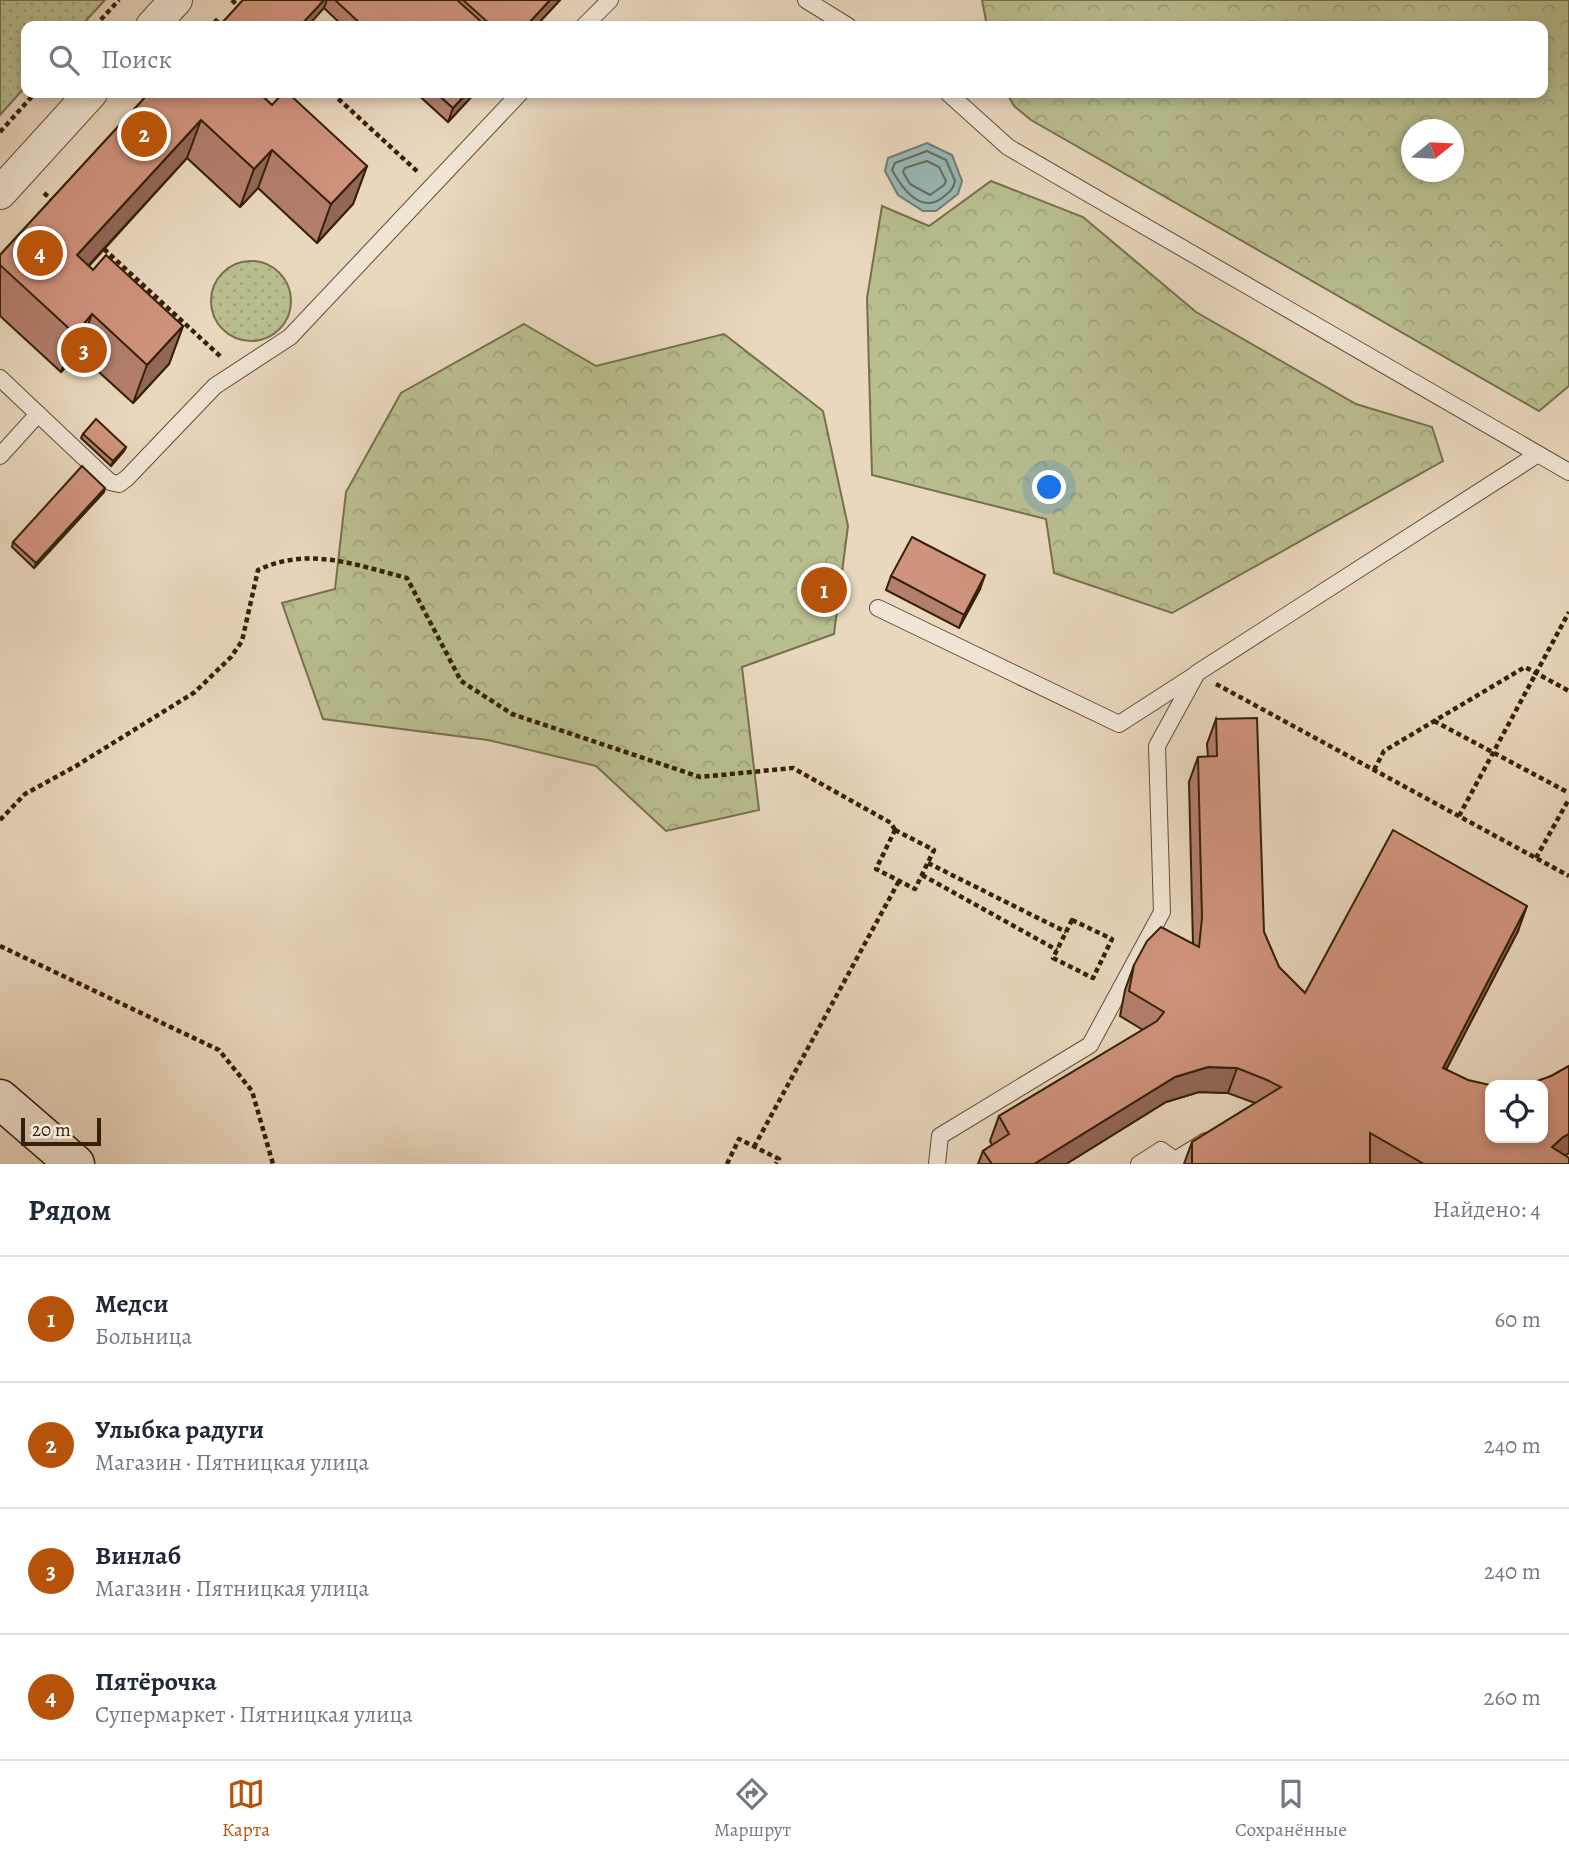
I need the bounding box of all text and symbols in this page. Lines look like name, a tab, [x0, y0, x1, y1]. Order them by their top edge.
search box	[21, 21, 1548, 98]
icon: search	[45, 41, 83, 79]
text: Поиск	[101, 42, 172, 77]
pin: 2	[121, 108, 167, 160]
north arrow	[1401, 119, 1464, 182]
pin: 4	[17, 227, 63, 279]
pin: 3	[61, 324, 107, 376]
your location	[1032, 470, 1066, 504]
pin: 1	[801, 564, 847, 616]
map controls	[1485, 1080, 1548, 1143]
button: locate	[1485, 1080, 1548, 1143]
scale bar	[21, 1115, 102, 1147]
text: 20 m	[32, 1117, 71, 1143]
text: Рядом	[28, 1190, 111, 1230]
text: Найдено: 4	[1433, 1194, 1541, 1225]
text: Медси	[95, 1286, 169, 1321]
text: 1	[47, 1304, 55, 1335]
text: 60 m	[1494, 1304, 1541, 1335]
text: Больница	[95, 1321, 192, 1352]
text: Улыбка радуги	[95, 1412, 264, 1447]
text: 2	[45, 1430, 57, 1461]
text: 240 m	[1484, 1430, 1541, 1461]
text: Магазин · Пятницкая улица	[95, 1447, 369, 1478]
text: Винлаб	[95, 1538, 181, 1573]
text: 3	[46, 1556, 56, 1587]
text: 240 m	[1484, 1556, 1541, 1587]
text: Магазин · Пятницкая улица	[95, 1573, 369, 1604]
text: Пятёрочка	[95, 1664, 217, 1699]
text: 4	[46, 1682, 56, 1713]
text: 260 m	[1483, 1682, 1541, 1713]
text: Супермаркет · Пятницкая улица	[95, 1699, 413, 1730]
tab: Карта	[222, 1775, 270, 1843]
tab: Маршрут	[714, 1775, 791, 1843]
tab: Сохранённые	[1235, 1775, 1347, 1843]

